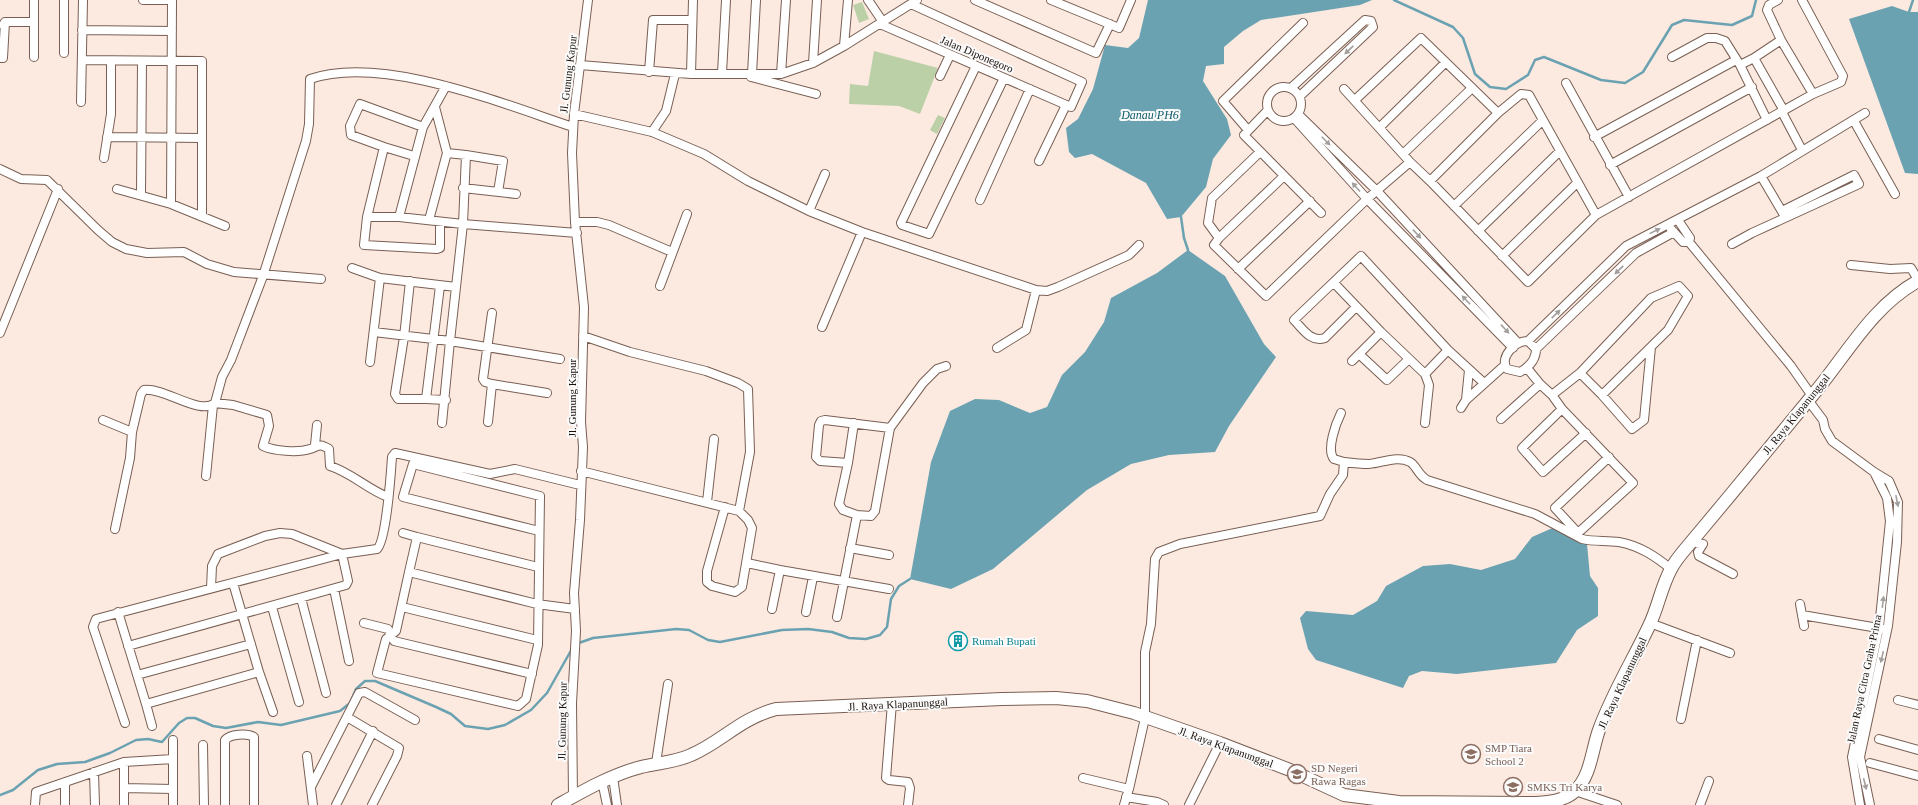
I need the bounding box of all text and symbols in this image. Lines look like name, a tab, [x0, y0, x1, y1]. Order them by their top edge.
street label: Jalan Diponegoro	[939, 33, 1016, 75]
street label: Jl. Gunung Kapur	[557, 34, 579, 114]
one-way arrow	[1344, 45, 1354, 55]
water label: Danau PH6	[1120, 108, 1179, 122]
one-way arrow	[1321, 136, 1331, 146]
one-way arrow	[1351, 182, 1361, 192]
one-way arrow	[1649, 228, 1661, 235]
one-way arrow	[1412, 229, 1422, 239]
one-way arrow	[1614, 265, 1624, 274]
one-way arrow	[1461, 295, 1471, 305]
one-way arrow	[1551, 309, 1561, 319]
one-way arrow	[1501, 324, 1510, 334]
street label: Jl. Gunung Kapur	[566, 358, 578, 437]
street label: Jl. Raya Klapanunggal	[1760, 371, 1832, 457]
one-way arrow	[1894, 495, 1900, 507]
one-way arrow	[1879, 596, 1886, 608]
street label: Jalan Raya Citra Graha Prima	[1844, 613, 1884, 744]
building icon: Rumah Bupati	[947, 630, 969, 652]
place label: Rumah Bupati	[972, 635, 1036, 647]
street label: Jl. Raya Klapanunggal	[1595, 635, 1649, 731]
one-way arrow	[1878, 651, 1884, 664]
street label: Jl. Gunung Kapur	[555, 681, 569, 760]
street label: Jl. Raya Klapanunggal	[848, 695, 948, 713]
street label: Jl. Raya Klapanunggal	[1177, 724, 1275, 770]
place label: SMP Tiara School 2	[1485, 742, 1532, 767]
school or university icon: SMP Tiara School 2	[1460, 743, 1482, 765]
place label: SD Negeri Rawa Ragas	[1311, 762, 1366, 787]
school or university icon: SD Negeri Rawa Ragas	[1286, 763, 1308, 785]
school or university icon: SMKS Tri Karya	[1502, 776, 1524, 798]
one-way arrow	[1862, 779, 1868, 791]
place label: SMKS Tri Karya	[1527, 781, 1602, 793]

